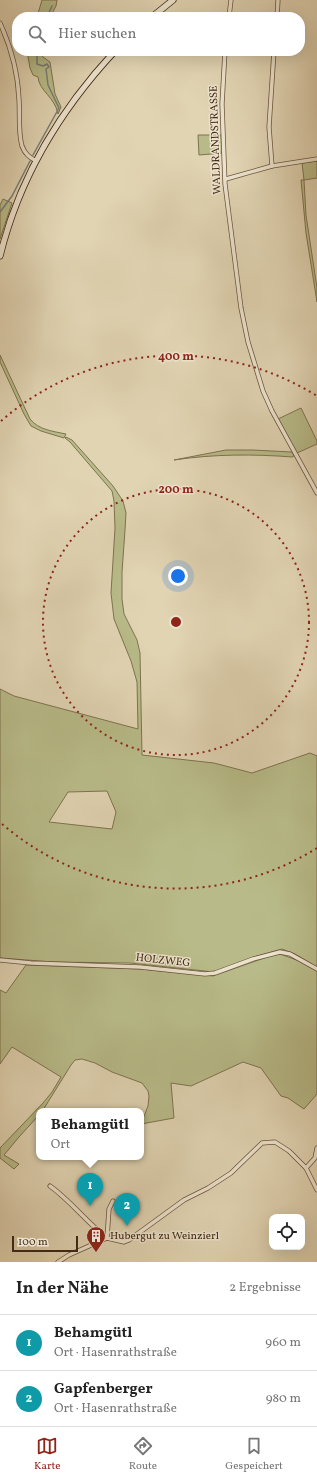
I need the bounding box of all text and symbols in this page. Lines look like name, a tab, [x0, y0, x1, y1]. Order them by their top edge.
search box	[12, 12, 305, 56]
icon: search	[26, 23, 48, 45]
text: Hier suchen	[58, 24, 136, 45]
street label: WALDRANDSTRASSE	[207, 85, 225, 195]
text: 400 m	[158, 349, 194, 365]
text: 200 m	[158, 482, 194, 498]
your location	[168, 566, 188, 586]
centre of rings	[169, 615, 183, 629]
street label: HOLZWEG	[135, 951, 191, 971]
popup	[36, 1108, 144, 1160]
text: Behamgütl	[51, 1115, 129, 1136]
text: Ort	[51, 1136, 70, 1154]
pin: 1	[77, 1173, 103, 1206]
pin: 2	[114, 1193, 140, 1226]
map controls	[269, 1214, 305, 1250]
button: locate	[269, 1214, 305, 1250]
building icon: Hubergut zu Weinzierl	[85, 1225, 107, 1253]
place label: Hubergut zu Weinzierl	[110, 1229, 219, 1244]
scale bar	[12, 1234, 78, 1253]
text: 100 m	[18, 1235, 48, 1250]
text: In der Nähe	[16, 1277, 109, 1300]
text: 2 Ergebnisse	[229, 1279, 301, 1297]
text: Behamgütl	[54, 1323, 132, 1344]
text: 1	[26, 1334, 32, 1352]
text: 960 m	[265, 1334, 301, 1352]
text: Ort · Hasenrathstraße	[54, 1344, 177, 1362]
text: Gapfenberger	[54, 1379, 153, 1400]
text: 2	[26, 1390, 32, 1408]
text: 980 m	[266, 1390, 301, 1408]
text: Ort · Hasenrathstraße	[54, 1400, 177, 1418]
tab: Karte	[34, 1435, 61, 1474]
tab: Route	[129, 1435, 157, 1474]
tab: Gespeichert	[225, 1435, 283, 1474]

